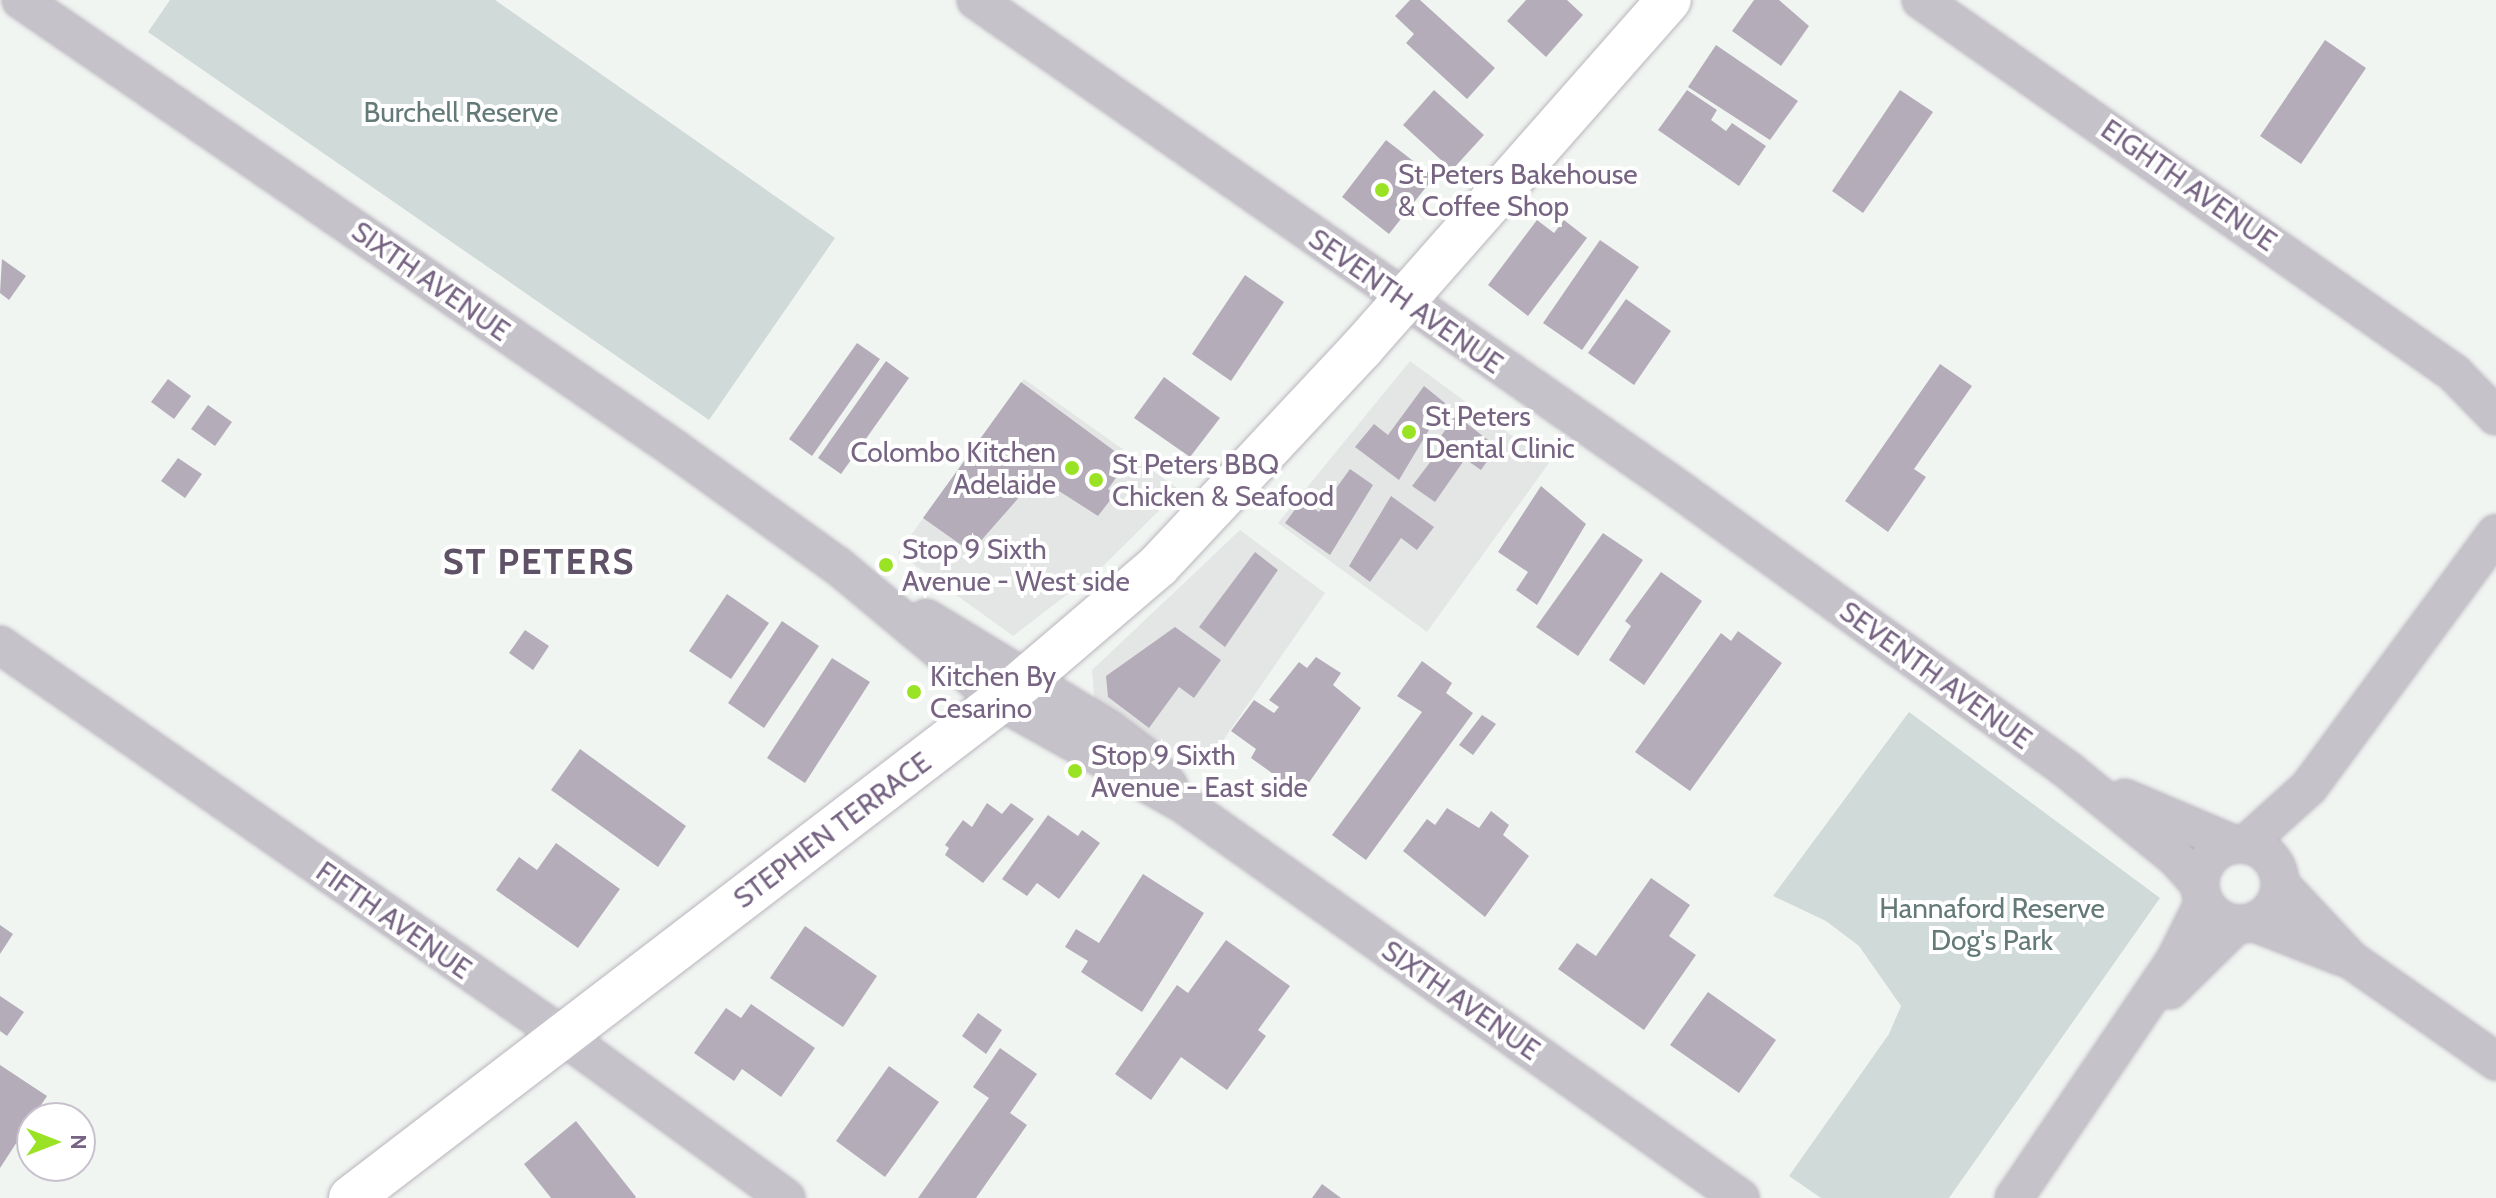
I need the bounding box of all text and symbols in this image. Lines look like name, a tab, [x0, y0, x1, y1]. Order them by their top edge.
park label: Burchell Reserve	[364, 95, 558, 129]
street label: EIGHTH AVENUE	[2095, 112, 2283, 258]
place label: St Peters Bakehouse & Coffee Shop	[1398, 157, 1638, 223]
marker: St Peters Bakehouse & Coffee Shop	[1373, 181, 1391, 199]
street label: SIXTH AVENUE	[346, 214, 516, 348]
street label: SEVENTH AVENUE	[1303, 222, 1509, 380]
place label: St Peters Dental Clinic	[1425, 399, 1575, 465]
marker: St Peters Dental Clinic	[1400, 423, 1418, 441]
place label: Colombo Kitchen Adelaide	[850, 435, 1056, 501]
place label: St Peters BBQ Chicken & Seafood	[1112, 447, 1334, 513]
marker: Colombo Kitchen Adelaide	[1063, 459, 1081, 477]
marker: St Peters BBQ Chicken & Seafood	[1087, 471, 1105, 489]
place label: Stop 9 Sixth Avenue - West side	[902, 532, 1130, 598]
district label: ST PETERS	[443, 540, 635, 584]
marker: Stop 9 Sixth Avenue - West side	[877, 556, 895, 574]
street label: SEVENTH AVENUE	[1833, 594, 2039, 756]
place label: Kitchen By Cesarino	[930, 659, 1056, 725]
marker: Kitchen By Cesarino	[905, 683, 923, 701]
place label: Stop 9 Sixth Avenue - East side	[1091, 738, 1308, 804]
street label: STEPHEN TERRACE	[727, 745, 937, 915]
marker: Stop 9 Sixth Avenue - East side	[1066, 762, 1084, 780]
street label: FIFTH AVENUE	[310, 854, 478, 986]
park label: Hannaford Reserve Dog's Park	[1879, 891, 2105, 957]
street label: SIXTH AVENUE	[1376, 933, 1546, 1067]
north arrow	[16, 1102, 96, 1182]
text: N	[65, 1134, 92, 1150]

